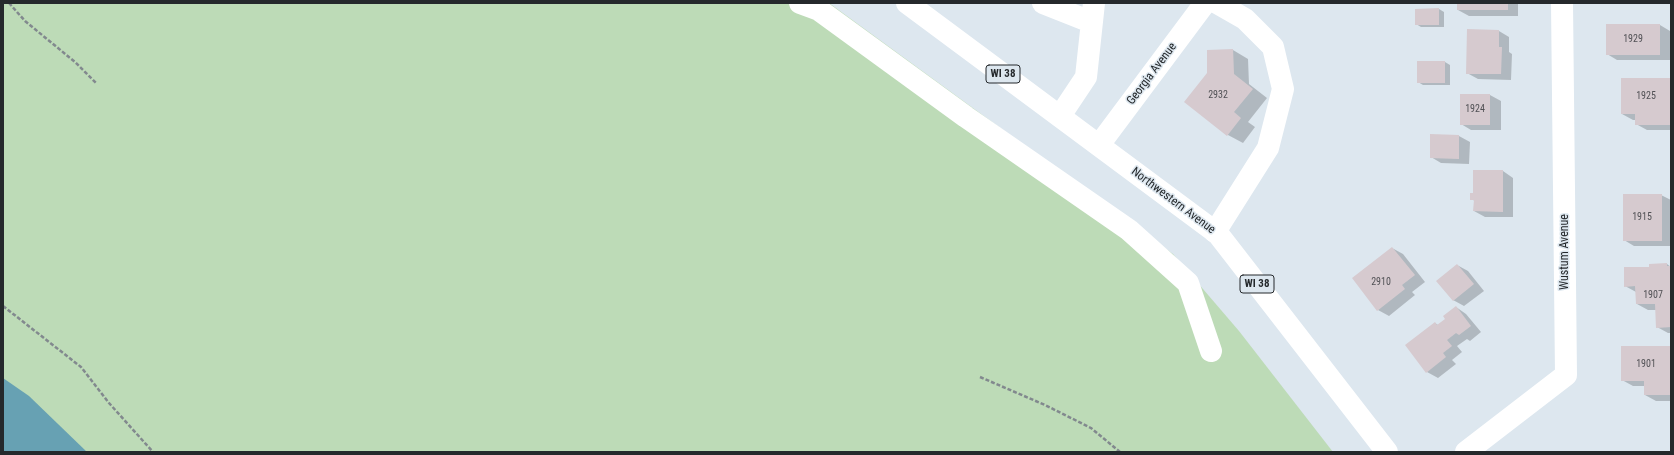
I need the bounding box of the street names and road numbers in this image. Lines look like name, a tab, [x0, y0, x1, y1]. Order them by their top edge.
street label: Georgia Avenue	[1124, 40, 1180, 108]
road number: WI 38	[986, 65, 1020, 83]
street label: Northwestern Avenue	[1128, 165, 1218, 237]
street label: Wustum Avenue	[1558, 214, 1572, 290]
road number: WI 38	[1240, 275, 1274, 293]

